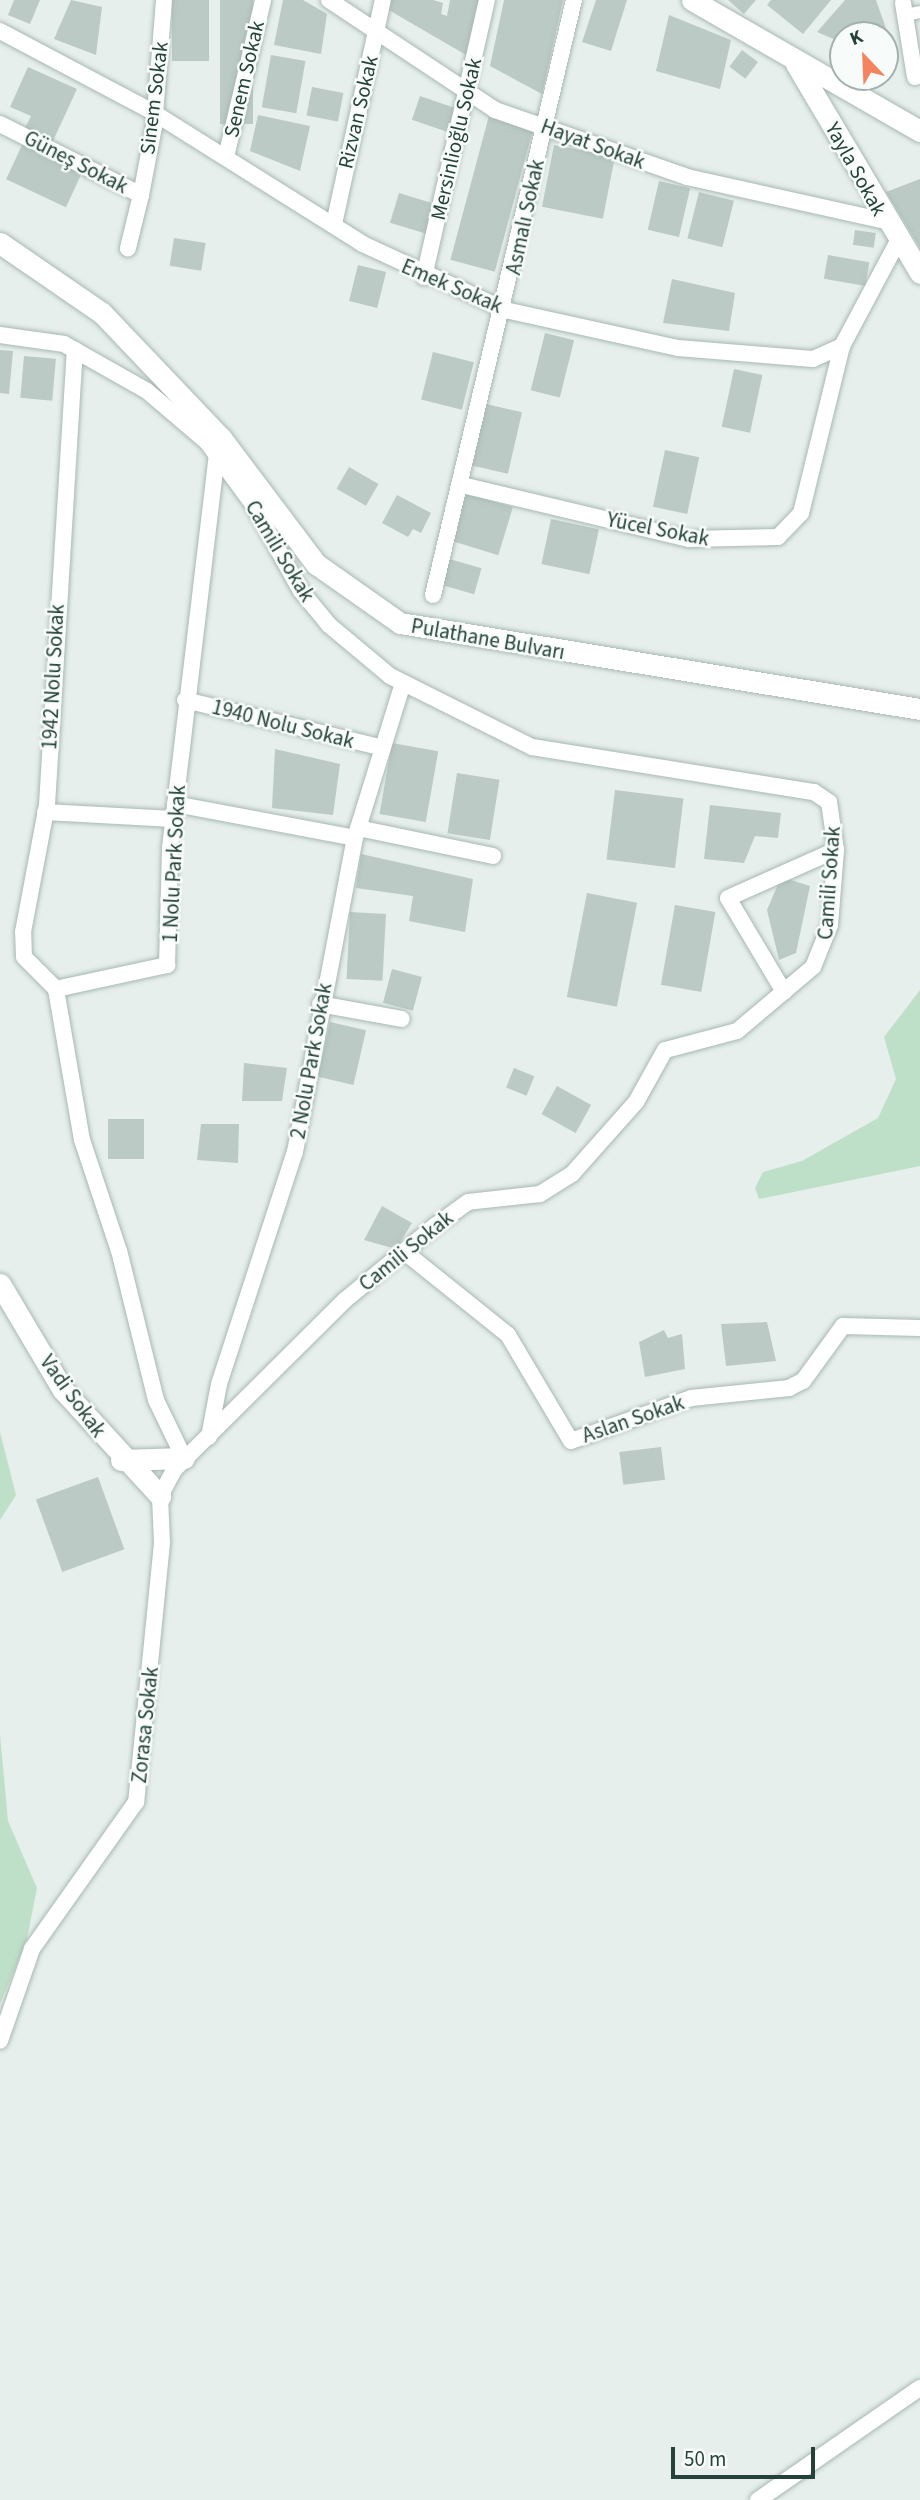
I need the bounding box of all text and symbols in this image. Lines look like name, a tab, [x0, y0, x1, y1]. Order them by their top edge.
street label: Senem Sokak	[218, 18, 270, 140]
north arrow	[829, 21, 899, 91]
text: K	[846, 23, 867, 53]
street label: Sinem Sokak	[135, 40, 173, 156]
street label: Rizvan Sokak	[333, 53, 383, 171]
street label: Mersinlioğlu Sokak	[425, 56, 487, 222]
street label: Hayat Sokak	[537, 114, 649, 174]
street label: Yayla Sokak	[820, 118, 892, 220]
street label: Güneş Sokak	[20, 125, 132, 199]
street label: Asmalı Sokak	[500, 157, 550, 277]
street label: Emek Sokak	[398, 253, 506, 319]
street label: Camili Sokak	[240, 496, 320, 606]
street label: Yücel Sokak	[605, 507, 711, 551]
street label: 1942 Nolu Sokak	[37, 604, 69, 750]
street label: Pulathane Bulvarı	[409, 613, 567, 665]
street label: 1940 Nolu Sokak	[209, 694, 357, 754]
street label: 1 Nolu Park Sokak	[157, 785, 191, 943]
street label: Camili Sokak	[812, 825, 846, 941]
street label: 2 Nolu Park Sokak	[285, 981, 337, 1141]
street label: Camili Sokak	[354, 1205, 458, 1297]
street label: Vadi Sokak	[35, 1350, 111, 1442]
street label: Aslan Sokak	[579, 1390, 687, 1448]
street label: Zorasa Sokak	[126, 1666, 164, 1784]
scale bar	[675, 2434, 818, 2478]
text: 50 m	[684, 2444, 726, 2474]

